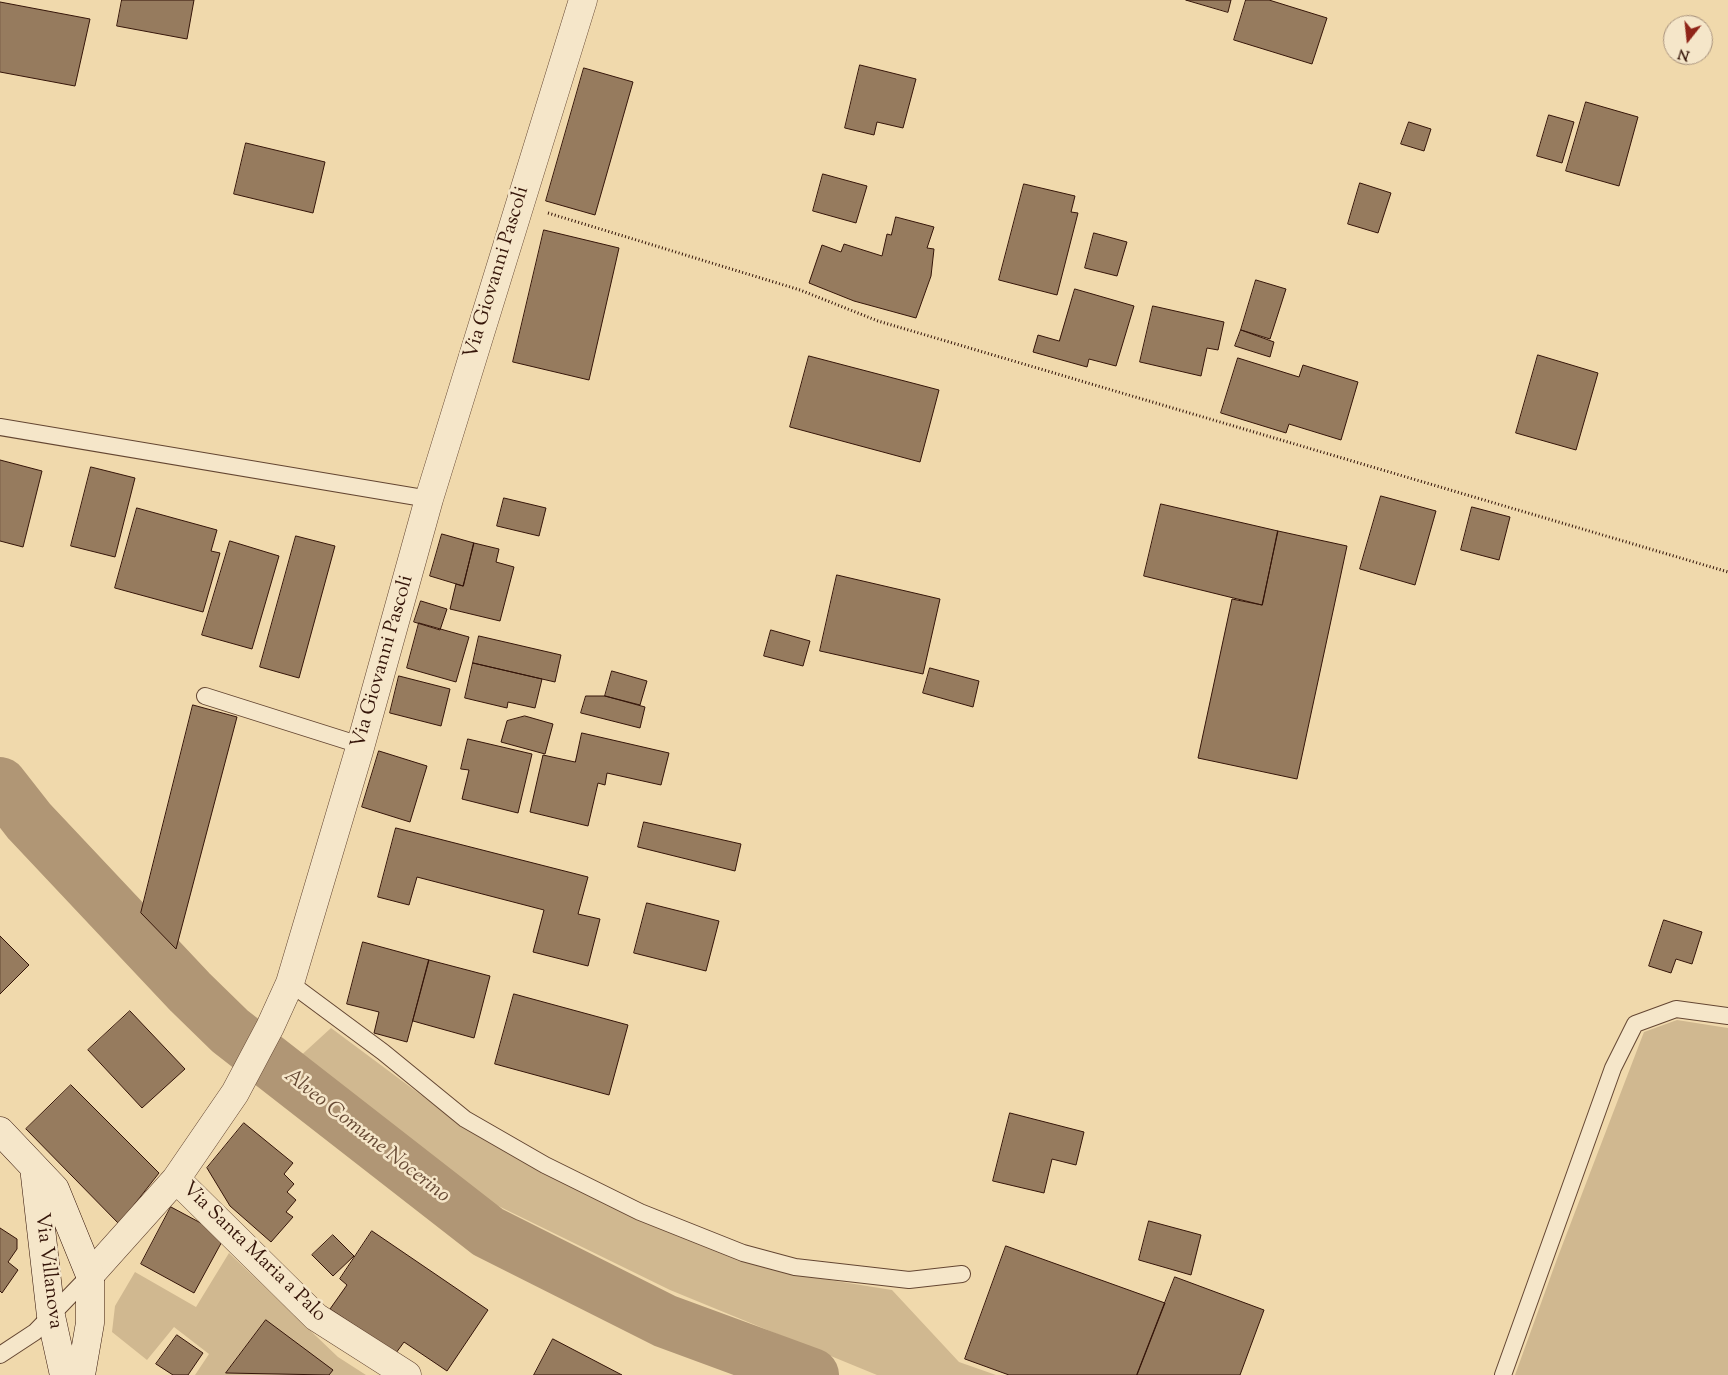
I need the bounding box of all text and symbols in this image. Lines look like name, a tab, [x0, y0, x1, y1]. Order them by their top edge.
north arrow	[1663, 15, 1713, 65]
text: N	[1676, 42, 1692, 65]
street label: Via Giovanni Pascoli	[460, 184, 536, 362]
street label: Via Giovanni Pascoli	[348, 573, 420, 751]
water label: Alveo Comune Nocerino	[278, 1064, 454, 1210]
street label: Via Santa Maria a Palo	[176, 1178, 330, 1328]
street label: Via Villanova	[28, 1212, 66, 1330]

